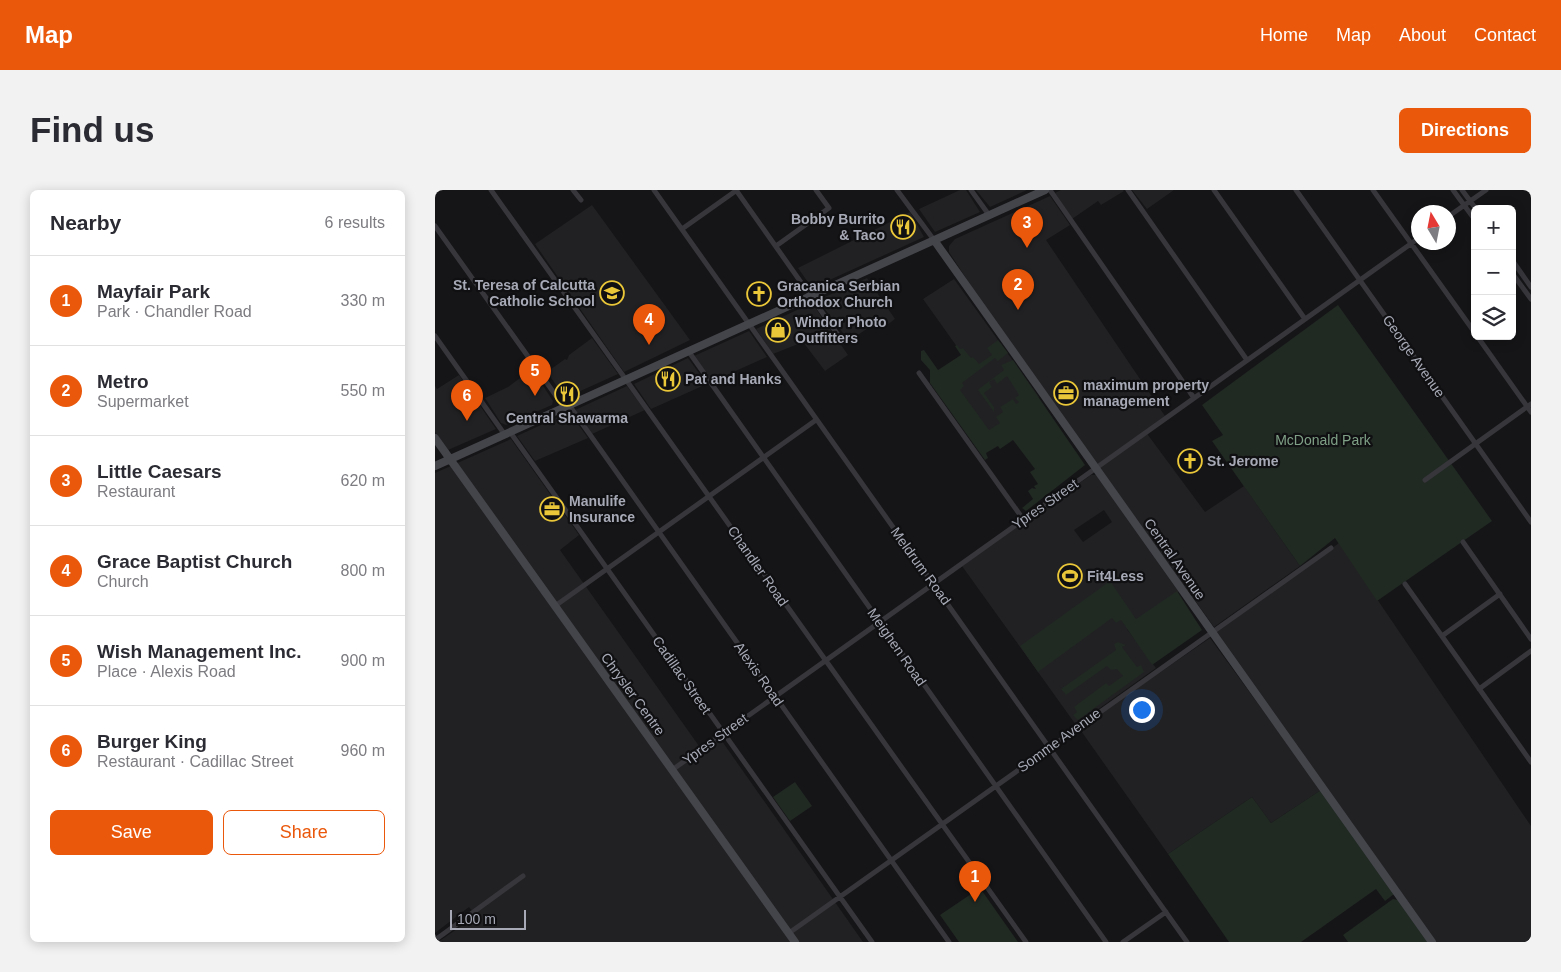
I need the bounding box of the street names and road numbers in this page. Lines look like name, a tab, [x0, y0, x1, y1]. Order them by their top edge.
street label: George Avenue	[1380, 312, 1449, 401]
street label: Ypres Street	[1009, 475, 1081, 533]
street label: Central Avenue	[1141, 515, 1209, 603]
street label: Chandler Road	[724, 523, 792, 609]
street label: Meldrum Road	[888, 524, 954, 608]
street label: Meighen Road	[864, 605, 930, 689]
street label: Cadillac Street	[649, 633, 715, 717]
street label: Alexis Road	[731, 639, 787, 709]
street label: Chrysler Centre	[598, 650, 668, 739]
street label: Somme Avenue	[1014, 704, 1104, 775]
street label: Ypres Street	[679, 710, 751, 768]

